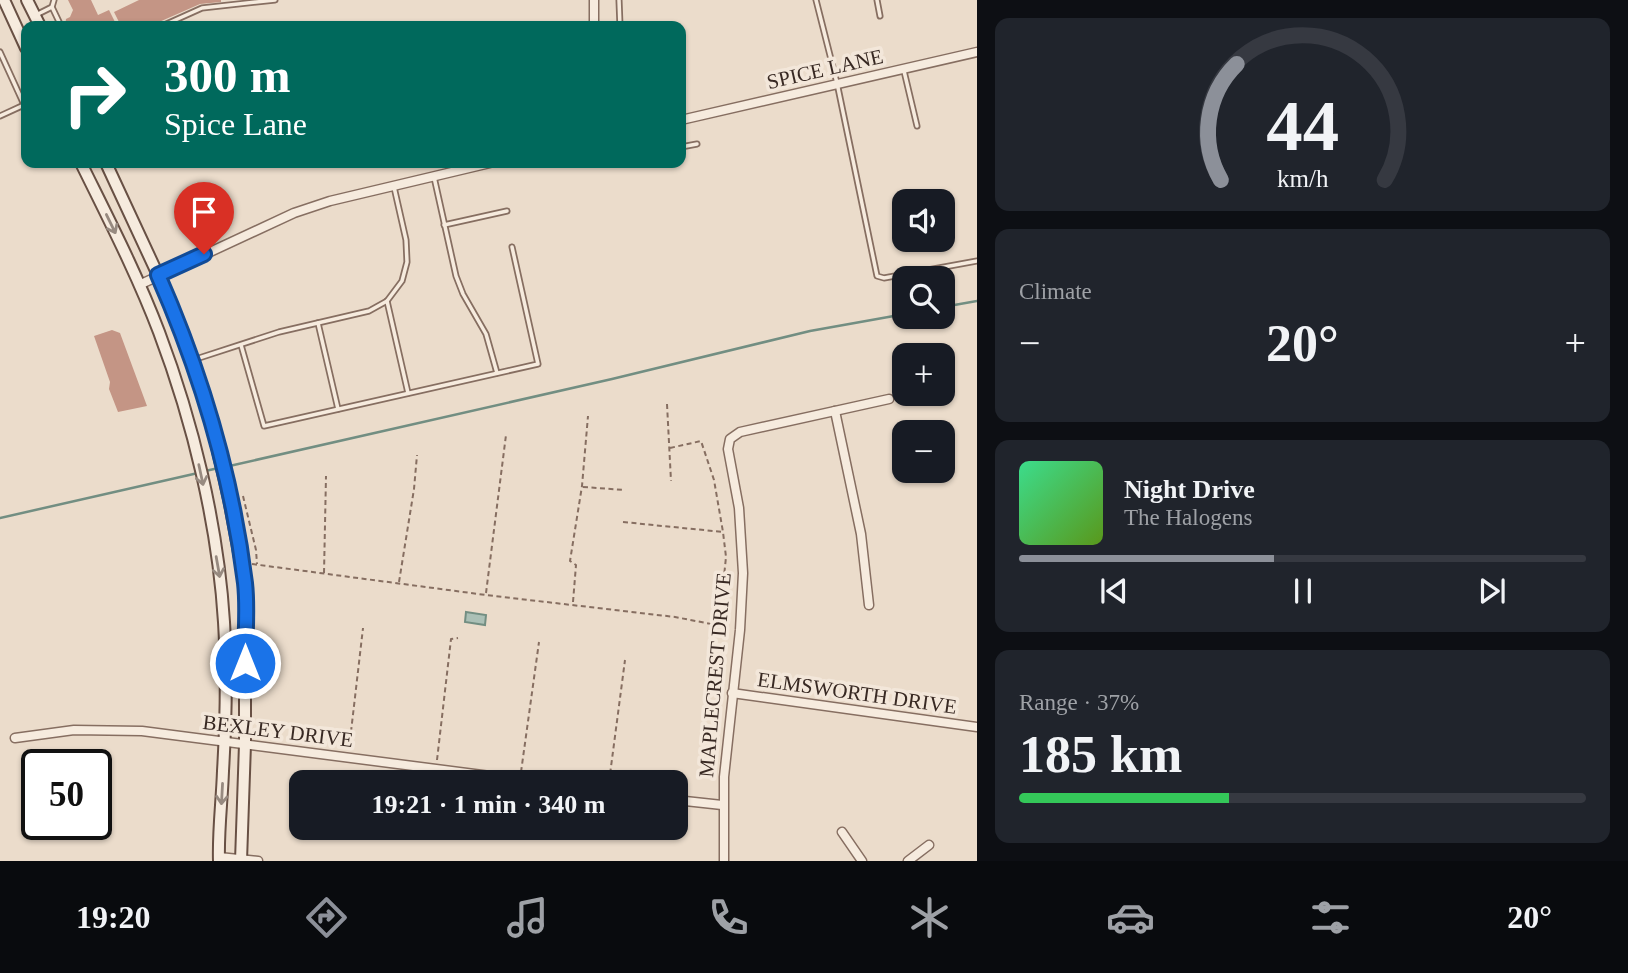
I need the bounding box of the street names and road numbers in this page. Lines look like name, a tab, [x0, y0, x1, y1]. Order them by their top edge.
street label: SPICE LANE	[765, 44, 885, 94]
street label: MAPLECREST DRIVE	[694, 572, 736, 778]
street label: ELMSWORTH DRIVE	[756, 667, 958, 719]
street label: BEXLEY DRIVE	[201, 710, 355, 752]

